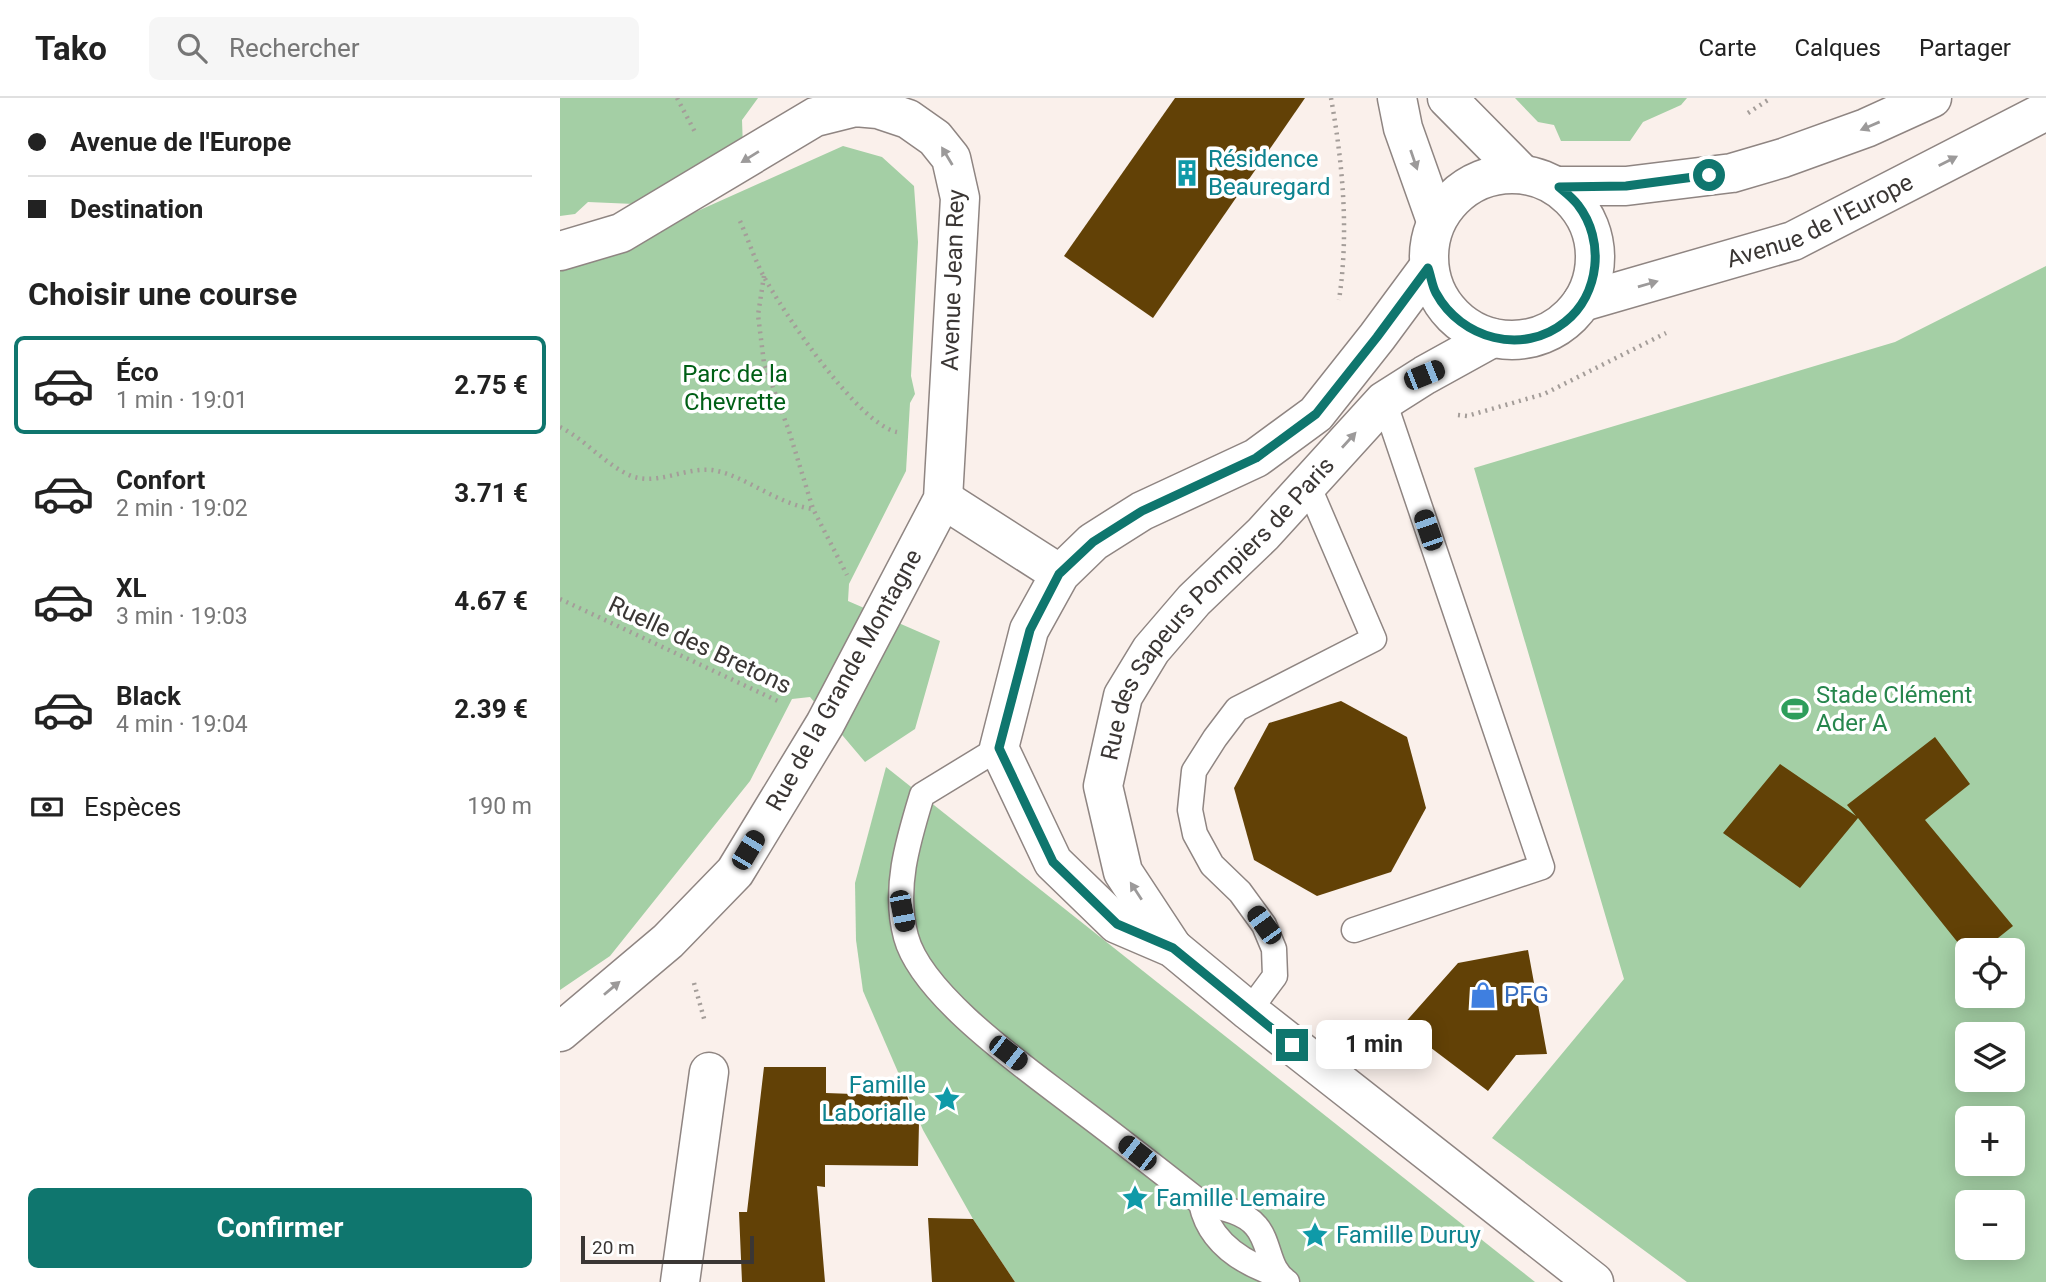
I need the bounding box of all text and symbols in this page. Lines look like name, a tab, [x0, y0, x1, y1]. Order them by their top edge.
search box	[149, 17, 639, 80]
text: Tako	[35, 29, 107, 68]
icon: search	[173, 29, 211, 67]
text: Rechercher	[229, 33, 360, 63]
text: Carte	[1698, 34, 1756, 62]
text: Calques	[1794, 34, 1881, 62]
text: Partager	[1919, 34, 2011, 62]
one-way arrow	[1860, 120, 1880, 132]
text: Avenue de l'Europe	[70, 127, 291, 157]
place label: Résidence Beauregard	[1208, 145, 1331, 201]
one-way arrow	[941, 146, 954, 166]
one-way arrow	[1409, 150, 1420, 171]
one-way arrow	[740, 151, 759, 164]
one-way arrow	[1938, 155, 1958, 167]
building icon: Résidence Beauregard	[1172, 158, 1202, 188]
route start	[1693, 159, 1725, 191]
street label: Avenue de l'Europe	[1724, 168, 1918, 273]
street label: Avenue Jean Rey	[936, 188, 970, 371]
text: Destination	[70, 194, 203, 224]
text: Choisir une course	[28, 275, 297, 313]
one-way arrow	[1638, 278, 1659, 288]
icon: car	[32, 354, 95, 417]
text: Éco	[116, 357, 159, 387]
car	[1401, 357, 1448, 393]
park label: Parc de la Chevrette	[682, 360, 788, 416]
text: 2.75 €	[454, 370, 528, 400]
text: 1 min · 19:01	[116, 387, 248, 414]
one-way arrow	[1341, 431, 1357, 449]
street label: Rue des Sapeurs Pompiers de Paris	[1095, 451, 1340, 763]
icon: car	[32, 462, 95, 525]
text: Confort	[116, 465, 205, 495]
text: 3.71 €	[454, 478, 528, 508]
text: 2 min · 19:02	[116, 495, 248, 522]
car	[1412, 507, 1445, 553]
street label: Rue de la Grande Montagne	[760, 544, 928, 816]
icon: car	[32, 570, 95, 633]
text: XL	[116, 573, 147, 603]
text: 4.67 €	[454, 586, 528, 616]
street label: Ruelle des Bretons	[604, 590, 796, 700]
text: 3 min · 19:03	[116, 603, 248, 630]
icon: car	[32, 678, 95, 741]
text: Black	[116, 681, 181, 711]
place label: Stade Clément Ader A	[1816, 681, 1973, 737]
text: 2.39 €	[454, 694, 528, 724]
sports icon: Stade Clément Ader A	[1780, 694, 1810, 724]
text: 4 min · 19:04	[116, 711, 248, 738]
icon: cash	[28, 788, 66, 826]
text: Espèces	[84, 792, 181, 822]
text: 190 m	[467, 793, 532, 820]
car	[729, 827, 768, 873]
one-way arrow	[1129, 881, 1142, 901]
car	[888, 888, 917, 934]
car	[1244, 902, 1285, 948]
map controls	[1955, 938, 2025, 1260]
button: locate	[1955, 938, 2025, 1008]
shop icon: PFG	[1468, 980, 1498, 1010]
one-way arrow	[604, 981, 621, 996]
place label: PFG	[1504, 981, 1549, 1009]
callout: 1 min	[1316, 1020, 1432, 1070]
button: layers	[1955, 1022, 2025, 1092]
route end	[1276, 1029, 1308, 1061]
text: 1 min	[1345, 1031, 1403, 1058]
car	[985, 1032, 1032, 1074]
place label: Famille Laborialle	[821, 1071, 926, 1127]
place icon: Famille Laborialle	[932, 1084, 962, 1114]
button: +	[1955, 1106, 2025, 1176]
car	[1114, 1132, 1161, 1174]
place icon: Famille Lemaire	[1120, 1183, 1150, 1213]
place label: Famille Lemaire	[1156, 1184, 1325, 1212]
button: Confirmer	[28, 1188, 532, 1268]
button: −	[1955, 1190, 2025, 1260]
place icon: Famille Duruy	[1300, 1220, 1330, 1250]
place label: Famille Duruy	[1336, 1221, 1482, 1249]
scale bar	[581, 1233, 754, 1265]
text: 20 m	[592, 1236, 635, 1259]

